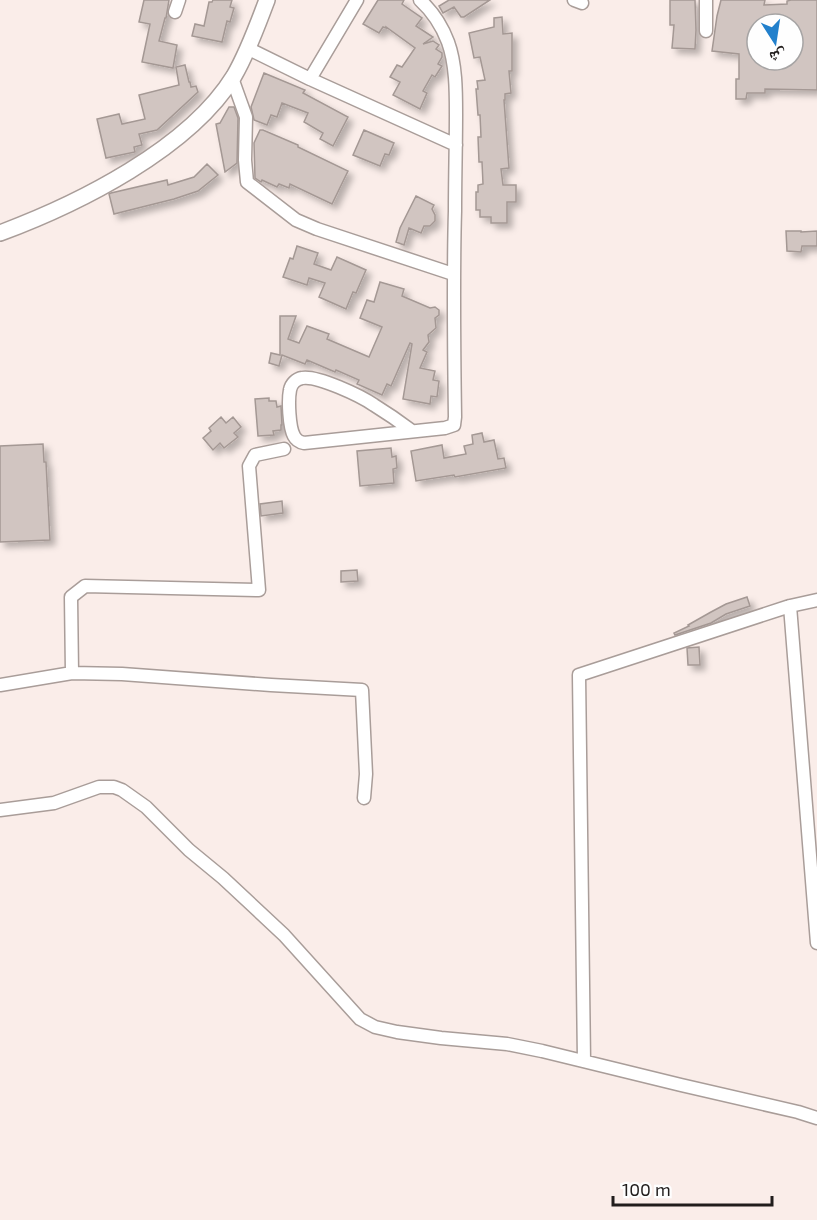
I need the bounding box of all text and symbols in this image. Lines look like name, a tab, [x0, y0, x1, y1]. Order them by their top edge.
north arrow	[745, 12, 805, 72]
text: ش	[768, 45, 789, 68]
scale bar	[613, 1169, 772, 1207]
text: 100 m	[622, 1178, 671, 1200]

